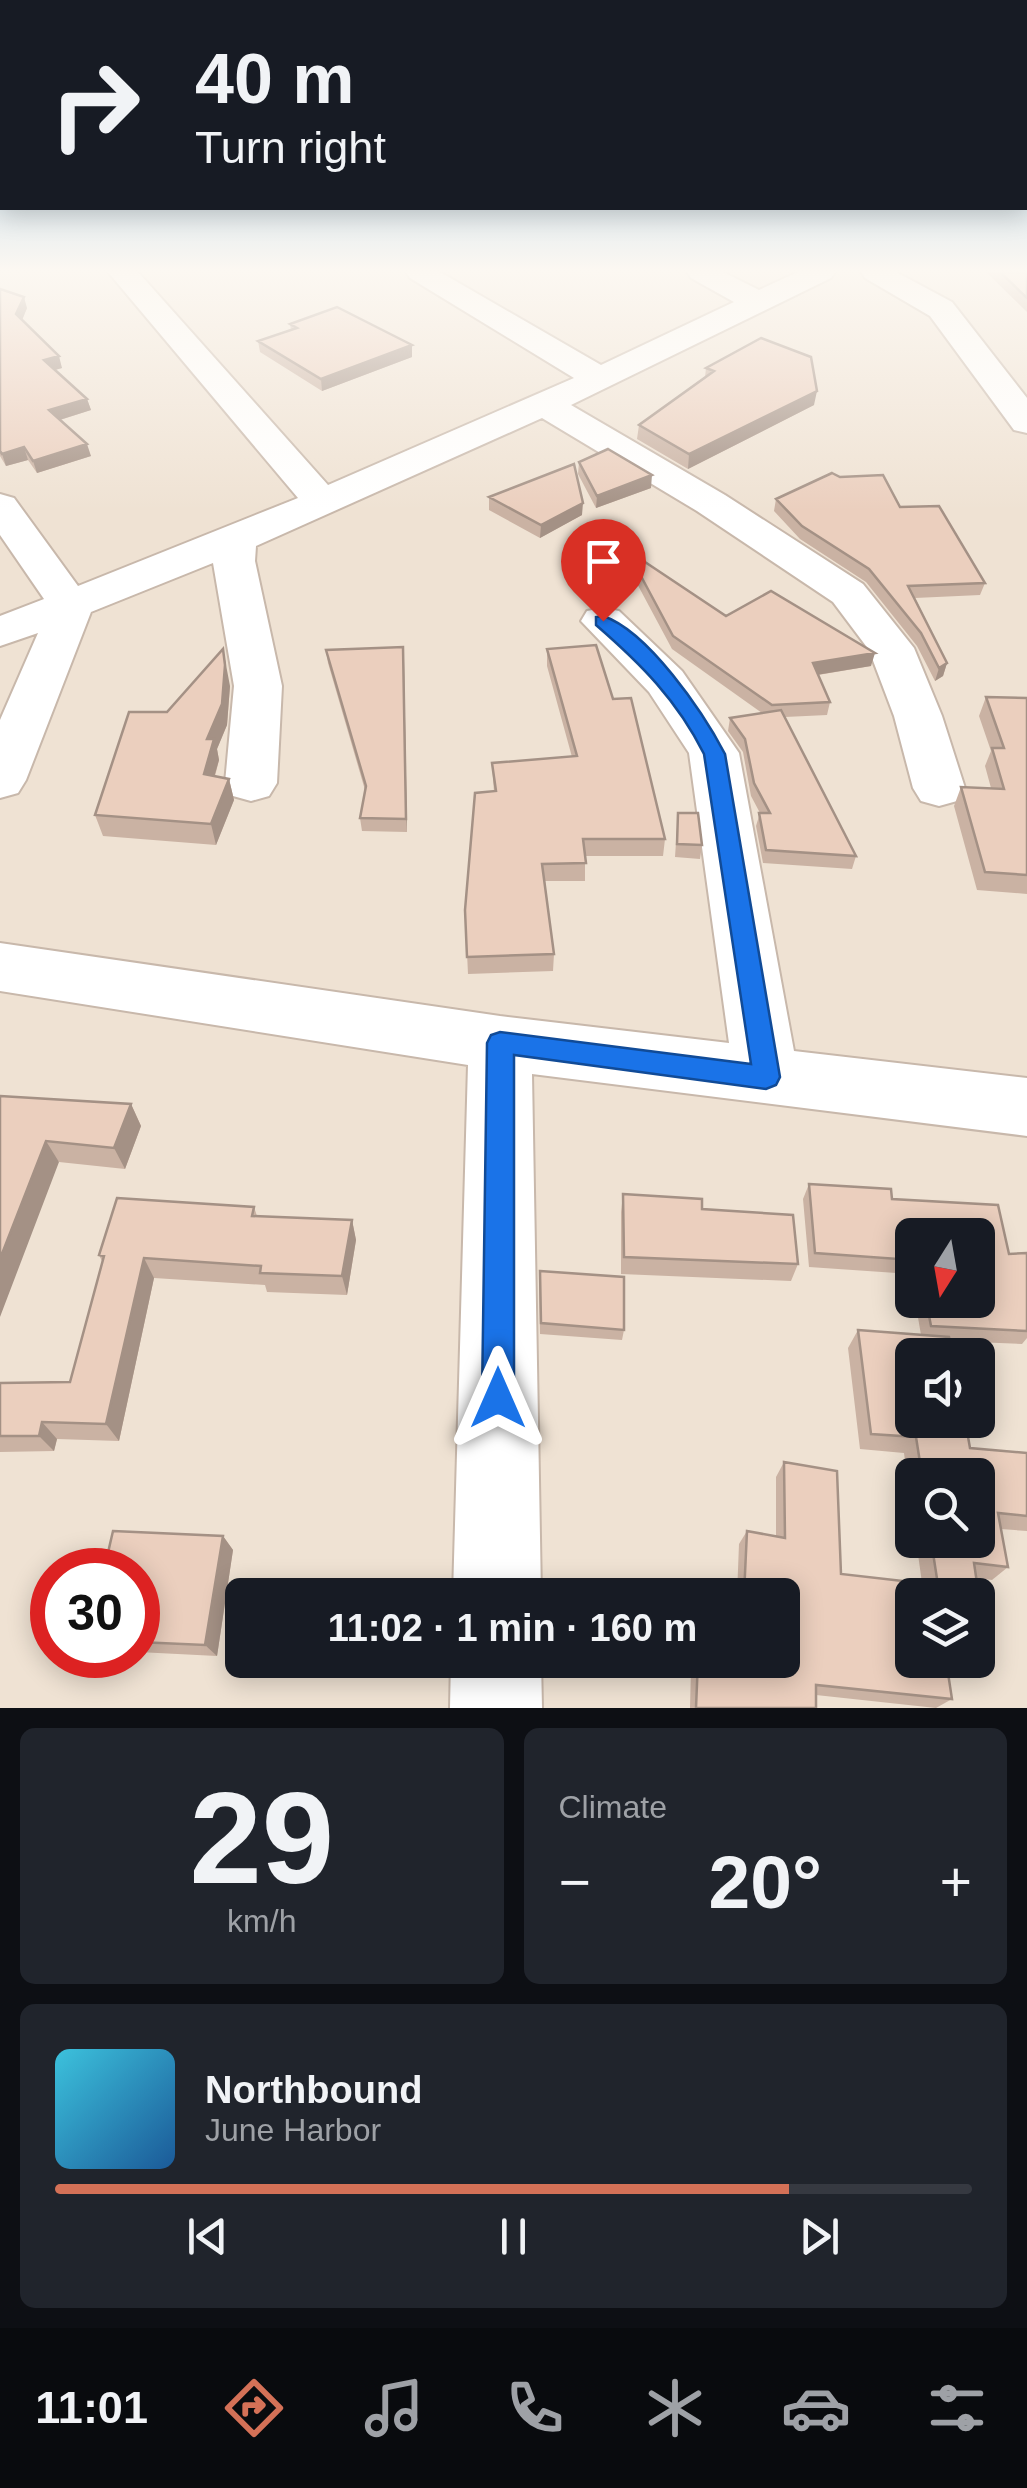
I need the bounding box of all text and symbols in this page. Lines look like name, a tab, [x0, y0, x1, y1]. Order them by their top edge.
icon: right	[30, 40, 160, 170]
text: 40 m	[195, 40, 355, 118]
text: Turn right	[195, 122, 386, 173]
pin	[561, 519, 646, 622]
icon: arrive	[576, 534, 631, 589]
north arrow	[895, 1218, 995, 1318]
map controls	[895, 1218, 995, 1678]
button: sound	[895, 1338, 995, 1438]
position arrow	[446, 1346, 550, 1450]
button: search	[895, 1458, 995, 1558]
speed limit sign: 30	[30, 1548, 160, 1678]
button: layers	[895, 1578, 995, 1678]
text: 11:02 · 1 min · 160 m	[328, 1607, 697, 1649]
text: 29	[189, 1765, 334, 1911]
text: Climate	[559, 1789, 667, 1825]
text: 20°	[709, 1840, 822, 1924]
text: −	[559, 1851, 591, 1913]
text: +	[940, 1851, 972, 1913]
text: km/h	[227, 1903, 296, 1939]
text: Northbound	[205, 2069, 422, 2111]
text: June Harbor	[205, 2112, 381, 2148]
icon: previous	[180, 2209, 235, 2264]
icon: pause	[486, 2209, 541, 2264]
icon: next	[792, 2209, 847, 2264]
icon: directions	[219, 2373, 289, 2443]
icon: music	[359, 2373, 429, 2443]
icon: phone	[500, 2373, 570, 2443]
icon: climate	[640, 2373, 710, 2443]
icon: car	[781, 2373, 851, 2443]
icon: filters	[922, 2373, 992, 2443]
text: 11:01	[35, 2382, 148, 2433]

